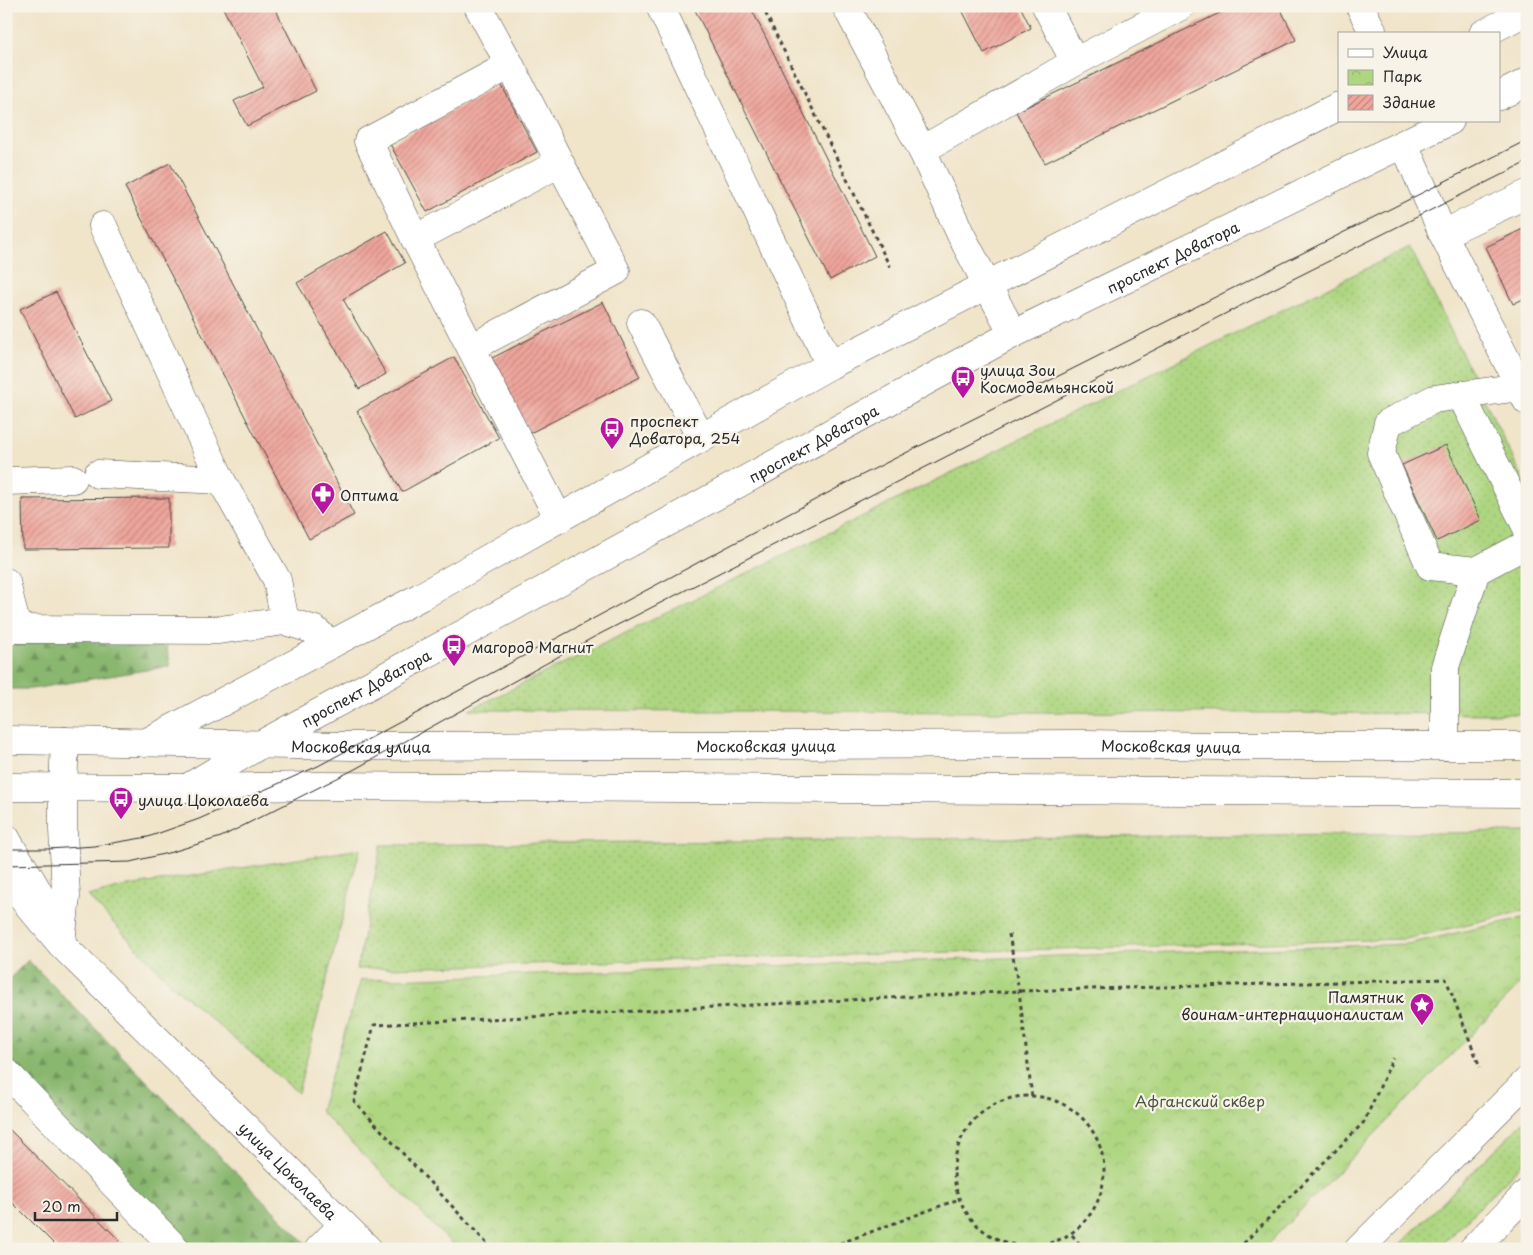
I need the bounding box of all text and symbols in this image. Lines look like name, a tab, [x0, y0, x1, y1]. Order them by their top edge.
legend	[1338, 32, 1500, 122]
text: Улица	[1383, 40, 1428, 63]
text: Парк	[1383, 64, 1422, 87]
text: Здание	[1383, 90, 1436, 113]
street label: проспект Доватора	[1102, 214, 1243, 298]
place label: улица Зои Космодемьянской	[980, 358, 1114, 398]
bus stop icon: улица Зои Космодемьянской	[950, 365, 976, 399]
street label: проспект Доватора	[744, 398, 883, 488]
place label: проспект Доватора, 254	[629, 409, 740, 449]
bus stop icon: проспект Доватора, 254	[599, 416, 625, 450]
pharmacy icon: Оптима	[310, 481, 336, 515]
place label: Оптима	[340, 483, 399, 506]
bus stop icon: магород Магнит	[441, 633, 467, 667]
place label: магород Магнит	[472, 635, 594, 658]
street label: проспект Доватора	[296, 642, 435, 732]
street label: Московская улица	[291, 733, 431, 758]
street label: Московская улица	[696, 733, 836, 757]
street label: Московская улица	[1101, 733, 1241, 758]
bus stop icon: улица Цоколаева	[108, 786, 134, 820]
place label: улица Цоколаева	[138, 788, 269, 811]
place label: Памятник воинам-интернационалистам	[1181, 985, 1404, 1025]
place icon: Памятник воинам-интернационалистам	[1409, 992, 1435, 1026]
park label: Афганский сквер	[1135, 1089, 1265, 1112]
street label: улица Цоколаева	[234, 1116, 344, 1225]
scale bar	[35, 1190, 118, 1222]
text: 20 m	[42, 1194, 81, 1217]

